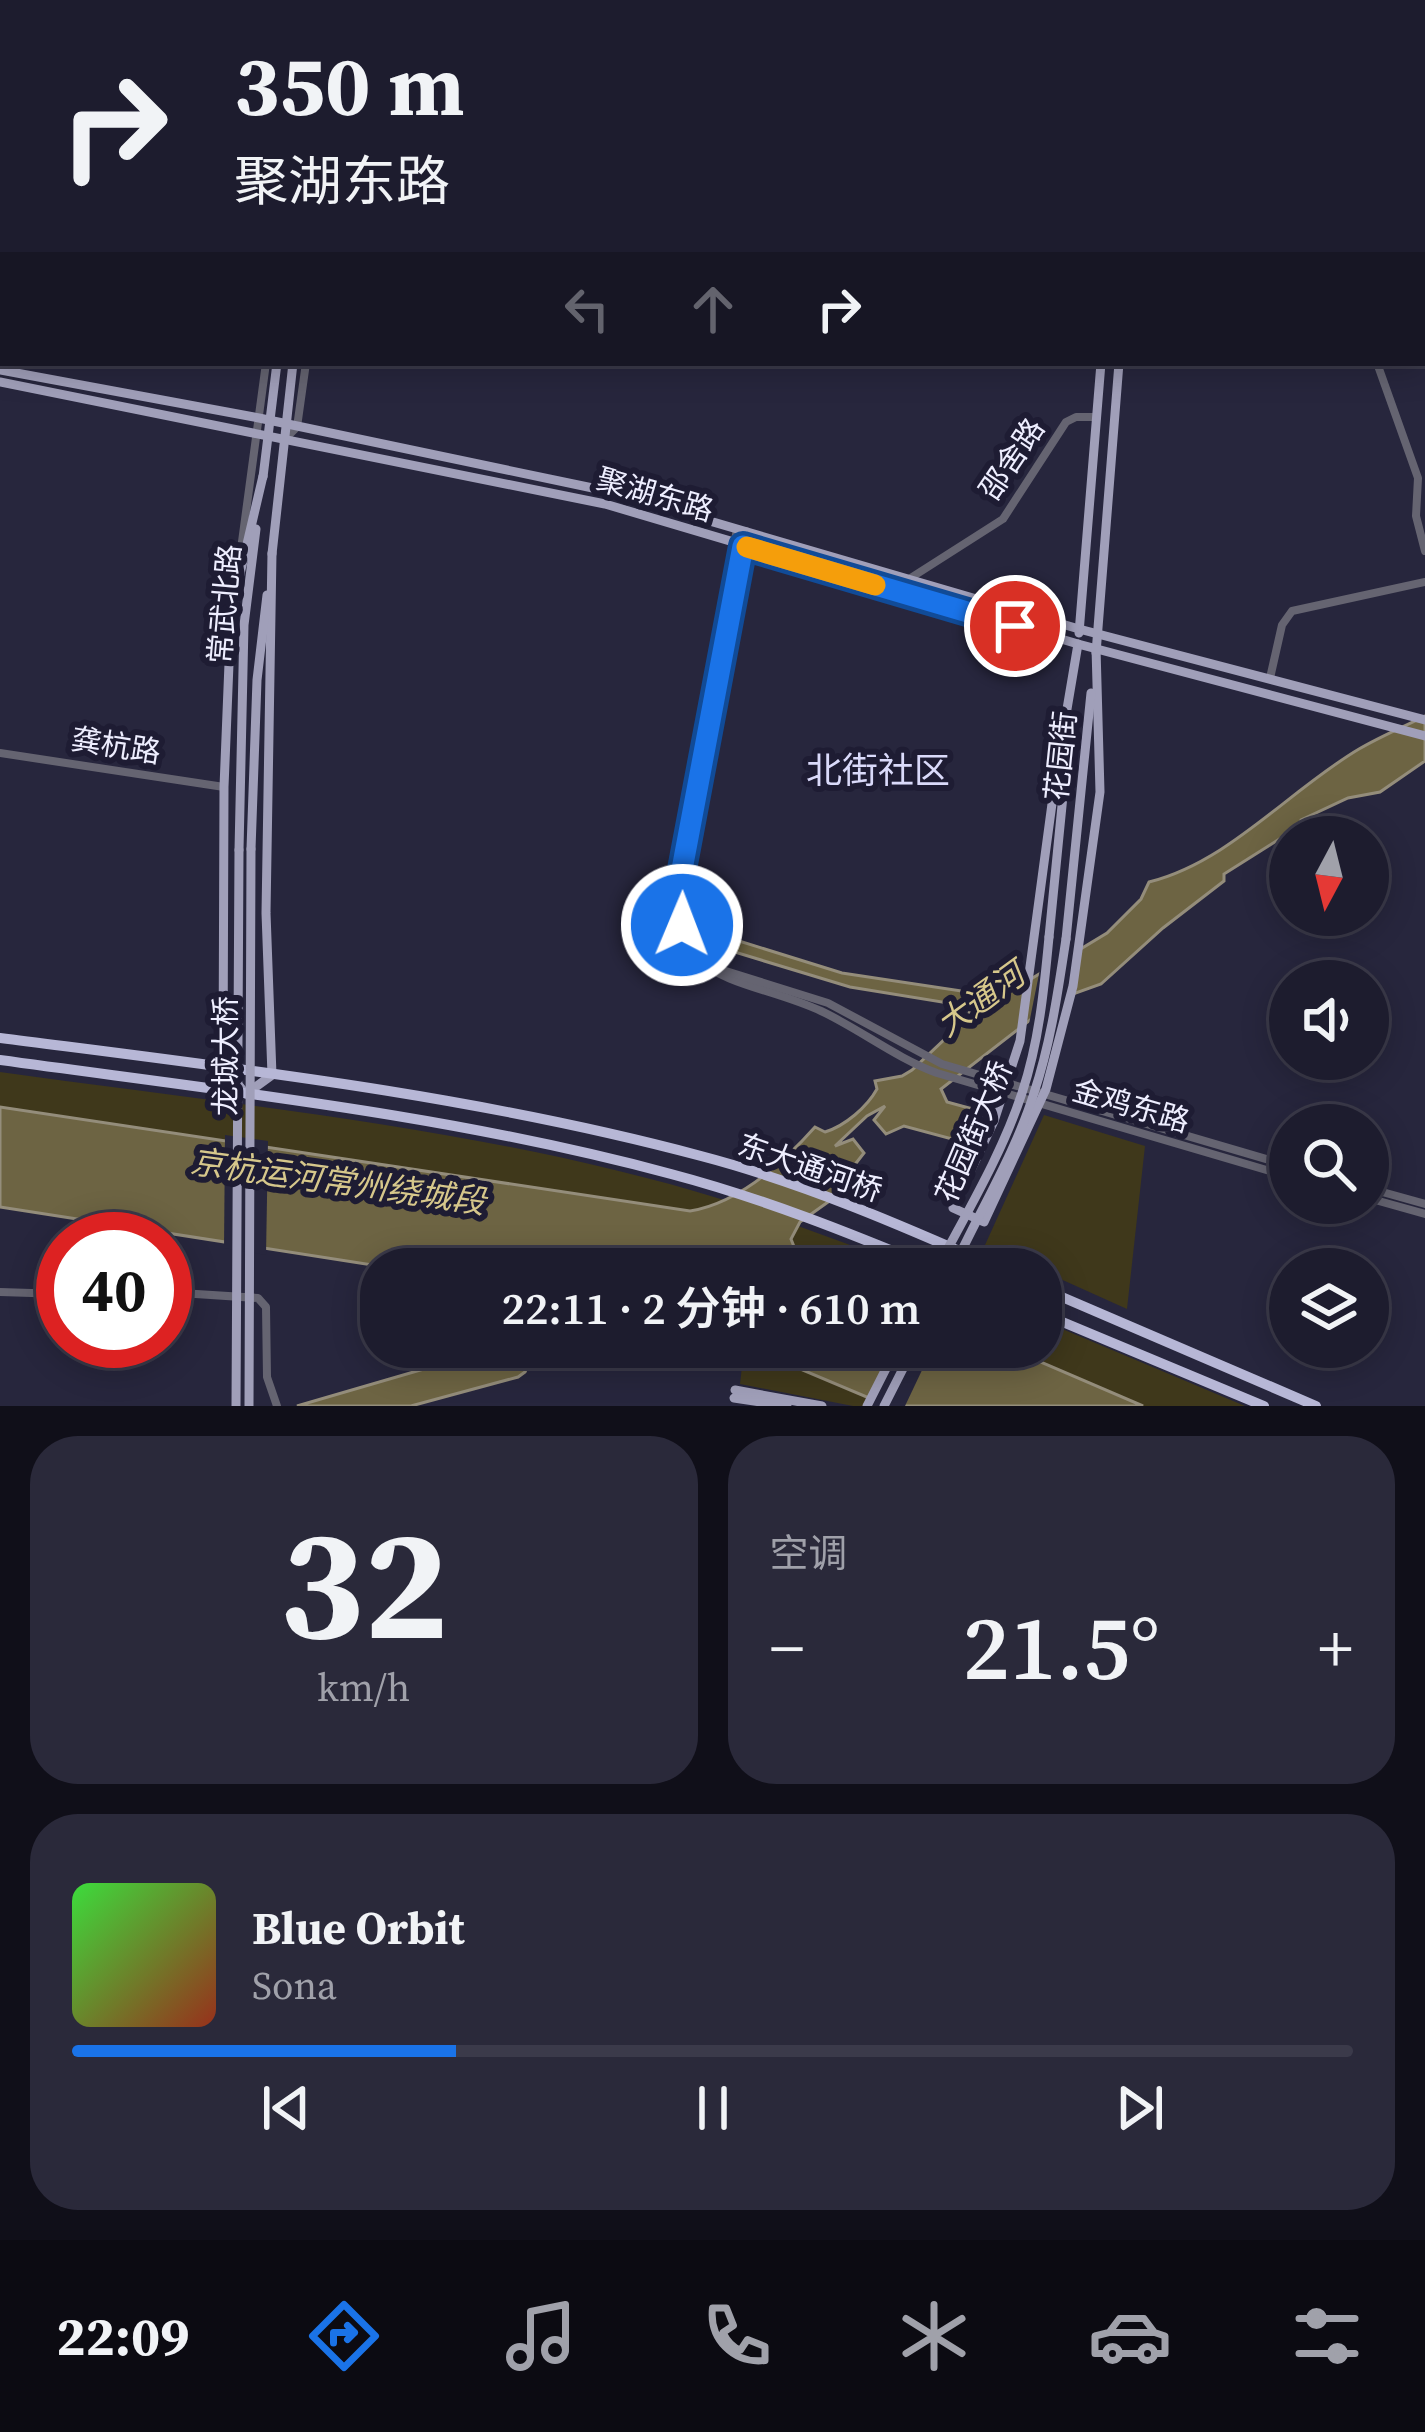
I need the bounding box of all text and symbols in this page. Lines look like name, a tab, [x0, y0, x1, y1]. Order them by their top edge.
text: 350 m	[234, 28, 465, 143]
icon: right	[36, 48, 192, 204]
text: 聚湖东路	[234, 144, 450, 218]
icon: left	[554, 276, 620, 342]
icon: ahead	[680, 276, 746, 342]
icon: right	[806, 276, 872, 342]
street label: 邵舍路	[969, 410, 1054, 507]
street label: 聚湖东路	[592, 458, 718, 531]
street label: 常武北路	[199, 542, 250, 666]
pin	[964, 575, 1066, 677]
icon: arrive	[982, 593, 1048, 659]
street label: 花园街	[1035, 709, 1086, 803]
street label: 龚杭路	[68, 718, 164, 773]
district label: 北街社区	[806, 746, 950, 795]
north arrow	[1269, 816, 1389, 936]
map controls	[1269, 816, 1389, 1368]
position arrow	[619, 862, 745, 988]
water label: 大通河	[927, 949, 1038, 1047]
button: sound	[1269, 960, 1389, 1080]
street label: 龙城大桥	[205, 996, 246, 1116]
street label: 花园街大桥	[925, 1055, 1022, 1209]
street label: 金鸡东路	[1068, 1069, 1194, 1142]
button: search	[1269, 1104, 1389, 1224]
street label: 东大通河桥	[733, 1124, 888, 1211]
water label: 京杭运河常州绕城段	[188, 1139, 491, 1225]
speed limit sign: 40	[36, 1212, 192, 1368]
button: layers	[1269, 1248, 1389, 1368]
text: 22:11 · 2 分钟 · 610 m	[502, 1277, 920, 1339]
text: 32	[279, 1476, 448, 1690]
text: 空调	[770, 1527, 848, 1580]
text: 21.5°	[963, 1586, 1160, 1709]
text: −	[770, 1603, 804, 1693]
text: +	[1318, 1603, 1353, 1693]
text: km/h	[317, 1661, 410, 1714]
text: Blue Orbit	[252, 1897, 465, 1959]
text: Sona	[252, 1959, 337, 2012]
icon: previous	[253, 2075, 319, 2141]
icon: pause	[680, 2075, 746, 2141]
icon: next	[1107, 2075, 1173, 2141]
icon: directions	[302, 2294, 386, 2378]
icon: music	[499, 2294, 583, 2378]
icon: phone	[695, 2294, 779, 2378]
icon: climate	[892, 2294, 976, 2378]
icon: car	[1088, 2294, 1172, 2378]
icon: filters	[1285, 2294, 1369, 2378]
text: 22:09	[56, 2299, 190, 2373]

